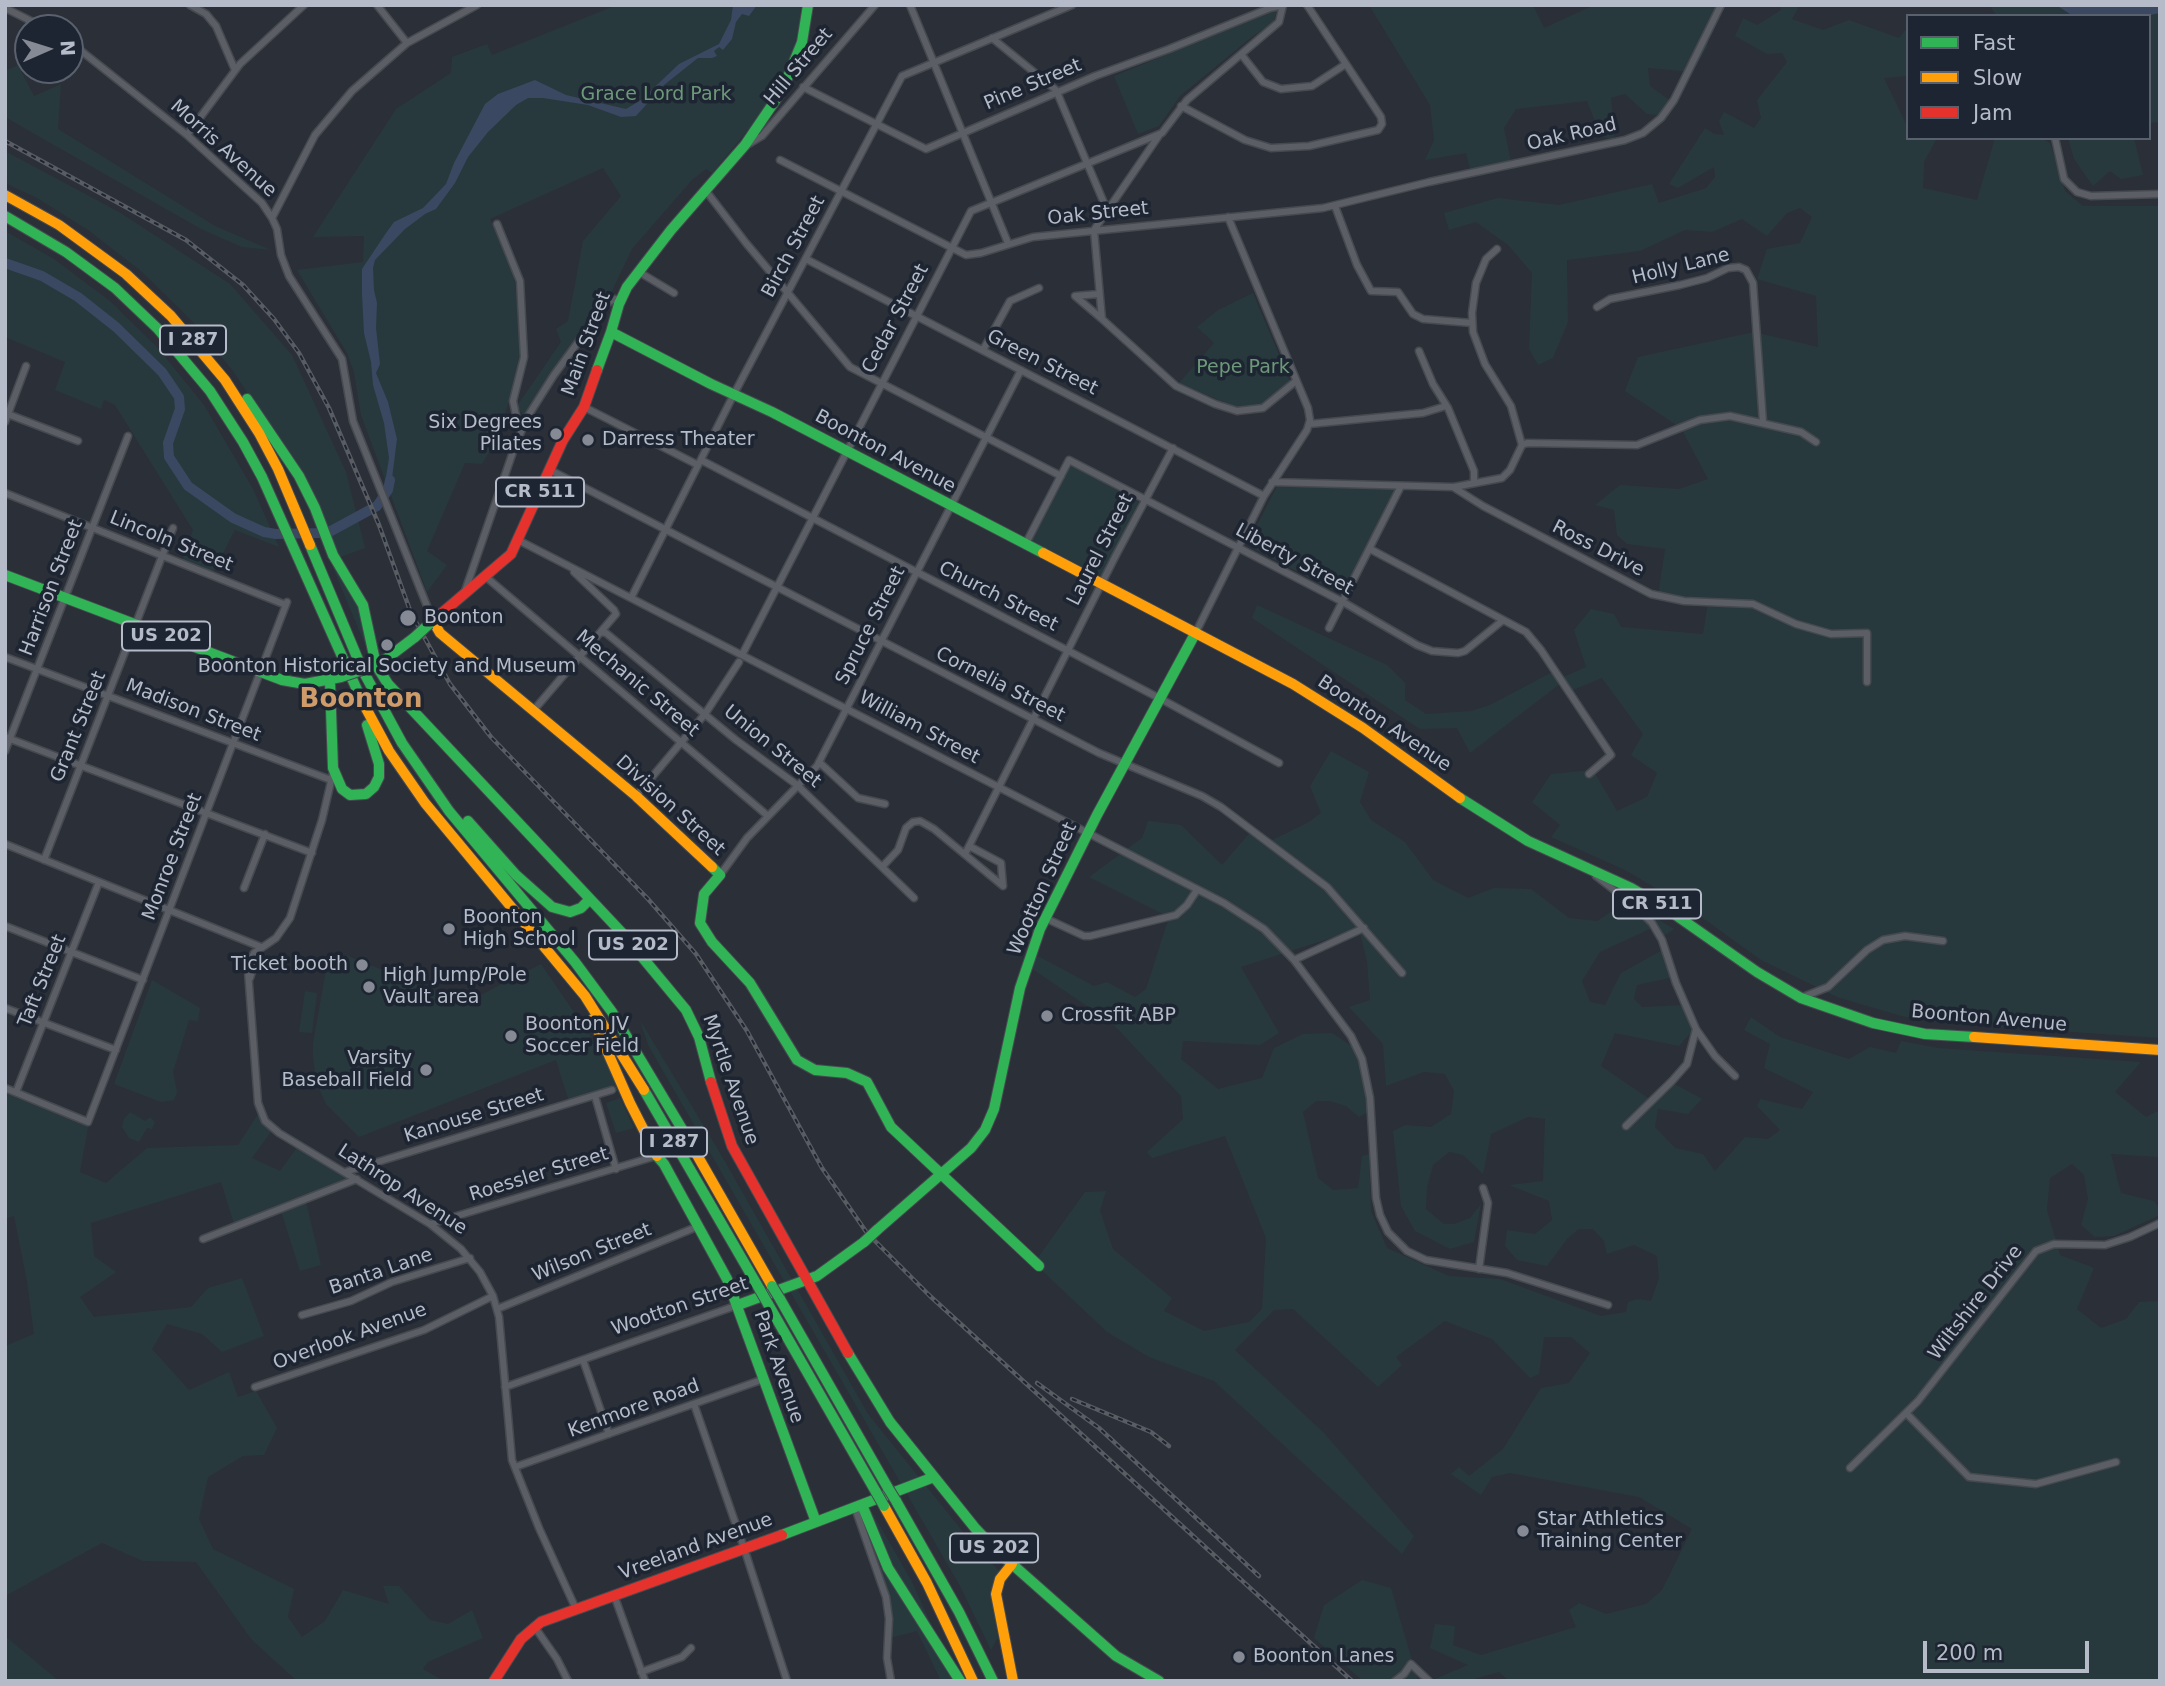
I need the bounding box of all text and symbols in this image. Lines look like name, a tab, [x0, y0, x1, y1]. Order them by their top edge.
north arrow	[14, 14, 84, 84]
legend	[1906, 14, 2151, 140]
street label: Hill Street	[760, 24, 838, 110]
text: Fast	[1973, 31, 2015, 55]
text: N	[57, 39, 79, 57]
street label: Pine Street	[981, 54, 1085, 116]
text: Slow	[1973, 66, 2022, 90]
park label: Grace Lord Park	[581, 84, 731, 106]
street label: Morris Avenue	[165, 95, 281, 203]
text: Jam	[1973, 101, 2013, 125]
street label: Oak Road	[1525, 114, 1619, 156]
street label: Birch Street	[758, 192, 830, 302]
street label: Oak Street	[1046, 197, 1150, 231]
street label: Holly Lane	[1630, 244, 1732, 290]
street label: Cedar Street	[858, 261, 934, 377]
street label: Main Street	[558, 289, 616, 399]
street label: Green Street	[983, 325, 1101, 401]
road number: I 287	[160, 326, 226, 354]
park label: Pepe Park	[1196, 357, 1290, 379]
street label: Boonton Avenue	[811, 405, 959, 499]
place label: Six Degrees Pilates	[428, 412, 542, 456]
marker: Six Degrees Pilates	[548, 426, 564, 442]
place label: Darress Theater	[602, 429, 755, 451]
marker: Darress Theater	[580, 432, 596, 448]
road number: CR 511	[496, 478, 584, 506]
street label: Laurel Street	[1063, 490, 1139, 610]
street label: Lincoln Street	[106, 507, 236, 577]
street label: Ross Drive	[1548, 516, 1648, 582]
street label: Harrison Street	[16, 517, 88, 659]
street label: Liberty Street	[1231, 519, 1357, 601]
street label: Church Street	[934, 557, 1062, 637]
street label: Spruce Street	[831, 563, 911, 689]
place label: Boonton	[424, 607, 503, 629]
marker: Boonton	[398, 608, 418, 628]
road number: US 202	[122, 622, 210, 650]
street label: Mechanic Street	[571, 626, 703, 742]
marker: Boonton Historical Society and Museum	[379, 637, 395, 653]
street label: Cornelia Street	[932, 643, 1068, 727]
place label: Boonton Historical Society and Museum	[198, 656, 576, 678]
street label: Grant Street	[46, 668, 112, 786]
street label: Boonton Avenue	[1313, 671, 1455, 777]
street label: Madison Street	[122, 675, 264, 747]
district label: Boonton	[300, 684, 422, 716]
street label: William Street	[855, 687, 983, 769]
street label: Union Street	[719, 701, 825, 793]
street label: Division Street	[611, 751, 729, 861]
street label: Monroe Street	[138, 790, 208, 924]
street label: Wootton Street	[1003, 819, 1083, 959]
road number: CR 511	[1613, 890, 1701, 918]
place label: Boonton High School	[463, 907, 576, 951]
marker: Boonton High School	[441, 921, 457, 937]
road number: US 202	[589, 930, 677, 960]
street label: Taft Street	[14, 931, 72, 1031]
place label: Ticket booth	[231, 954, 348, 976]
marker: Ticket booth	[354, 957, 370, 973]
place label: High Jump/Pole Vault area	[383, 965, 527, 1009]
marker: High Jump/Pole Vault area	[361, 979, 377, 995]
street label: Boonton Avenue	[1910, 1001, 2068, 1037]
place label: Crossfit ABP	[1061, 1005, 1176, 1027]
marker: Crossfit ABP	[1039, 1008, 1055, 1024]
street label: Myrtle Avenue	[697, 1012, 763, 1148]
place label: Boonton JV Soccer Field	[525, 1014, 639, 1058]
marker: Boonton JV Soccer Field	[503, 1028, 519, 1044]
place label: Varsity Baseball Field	[282, 1048, 412, 1092]
marker: Varsity Baseball Field	[418, 1062, 434, 1078]
street label: Kanouse Street	[401, 1084, 547, 1148]
road number: I 287	[641, 1128, 707, 1156]
street label: Lathrop Avenue	[333, 1140, 471, 1240]
street label: Roessler Street	[467, 1143, 611, 1207]
street label: Wilson Street	[529, 1219, 655, 1287]
street label: Wiltshire Drive	[1924, 1241, 2028, 1365]
street label: Banta Lane	[326, 1244, 436, 1300]
street label: Wootton Street	[609, 1273, 751, 1341]
street label: Overlook Avenue	[270, 1299, 430, 1375]
street label: Park Avenue	[748, 1308, 808, 1426]
street label: Kenmore Road	[565, 1375, 703, 1443]
street label: Vreeland Avenue	[616, 1509, 776, 1585]
place label: Star Athletics Training Center	[1537, 1509, 1682, 1553]
marker: Star Athletics Training Center	[1515, 1523, 1531, 1539]
road number: US 202	[950, 1534, 1038, 1562]
scale bar	[1927, 1626, 2093, 1670]
text: 200 m	[1936, 1641, 2003, 1665]
place label: Boonton Lanes	[1253, 1646, 1394, 1668]
marker: Boonton Lanes	[1231, 1649, 1247, 1665]

